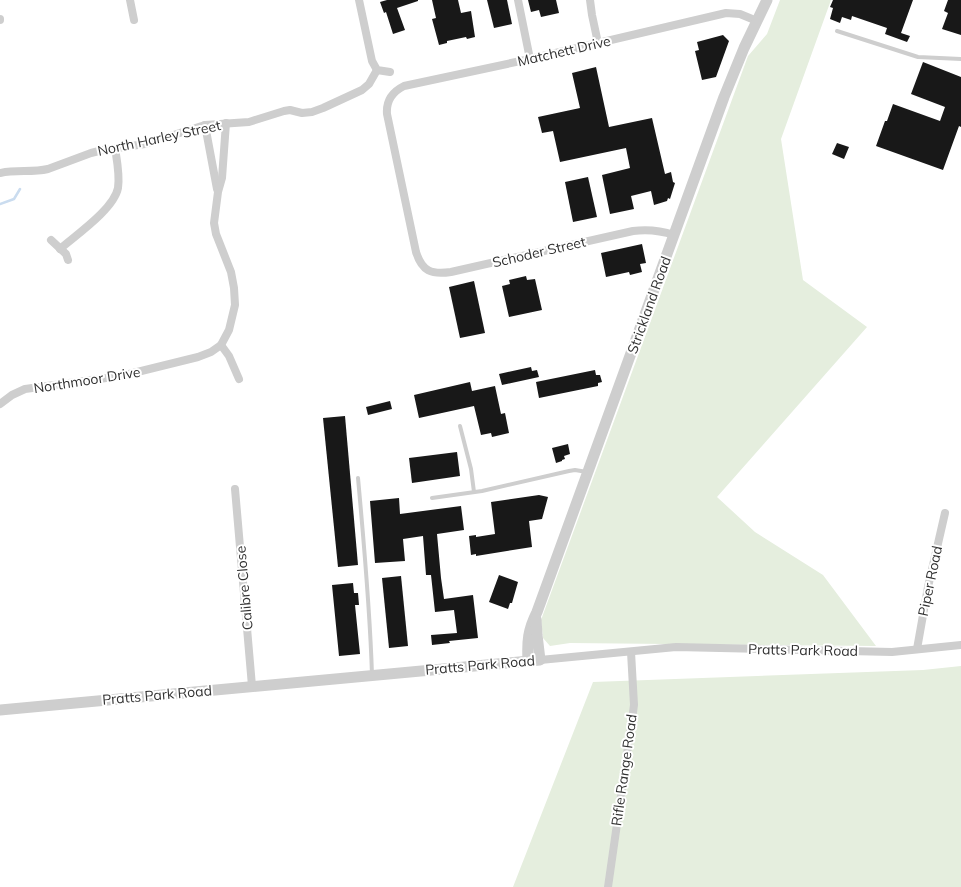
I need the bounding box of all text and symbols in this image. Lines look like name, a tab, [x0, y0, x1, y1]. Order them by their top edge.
street label: Matchett Drive	[516, 32, 612, 70]
street label: North Harley Street	[96, 116, 222, 160]
street label: Schoder Street	[491, 232, 588, 271]
street label: Strickland Road	[623, 254, 675, 356]
street label: Northmoor Drive	[32, 363, 142, 397]
street label: Piper Road	[914, 544, 946, 618]
street label: Calibre Close	[231, 545, 257, 631]
street label: Pratts Park Road	[748, 640, 858, 660]
street label: Pratts Park Road	[424, 651, 536, 679]
street label: Pratts Park Road	[101, 681, 213, 709]
street label: Rifle Range Road	[607, 713, 641, 827]

